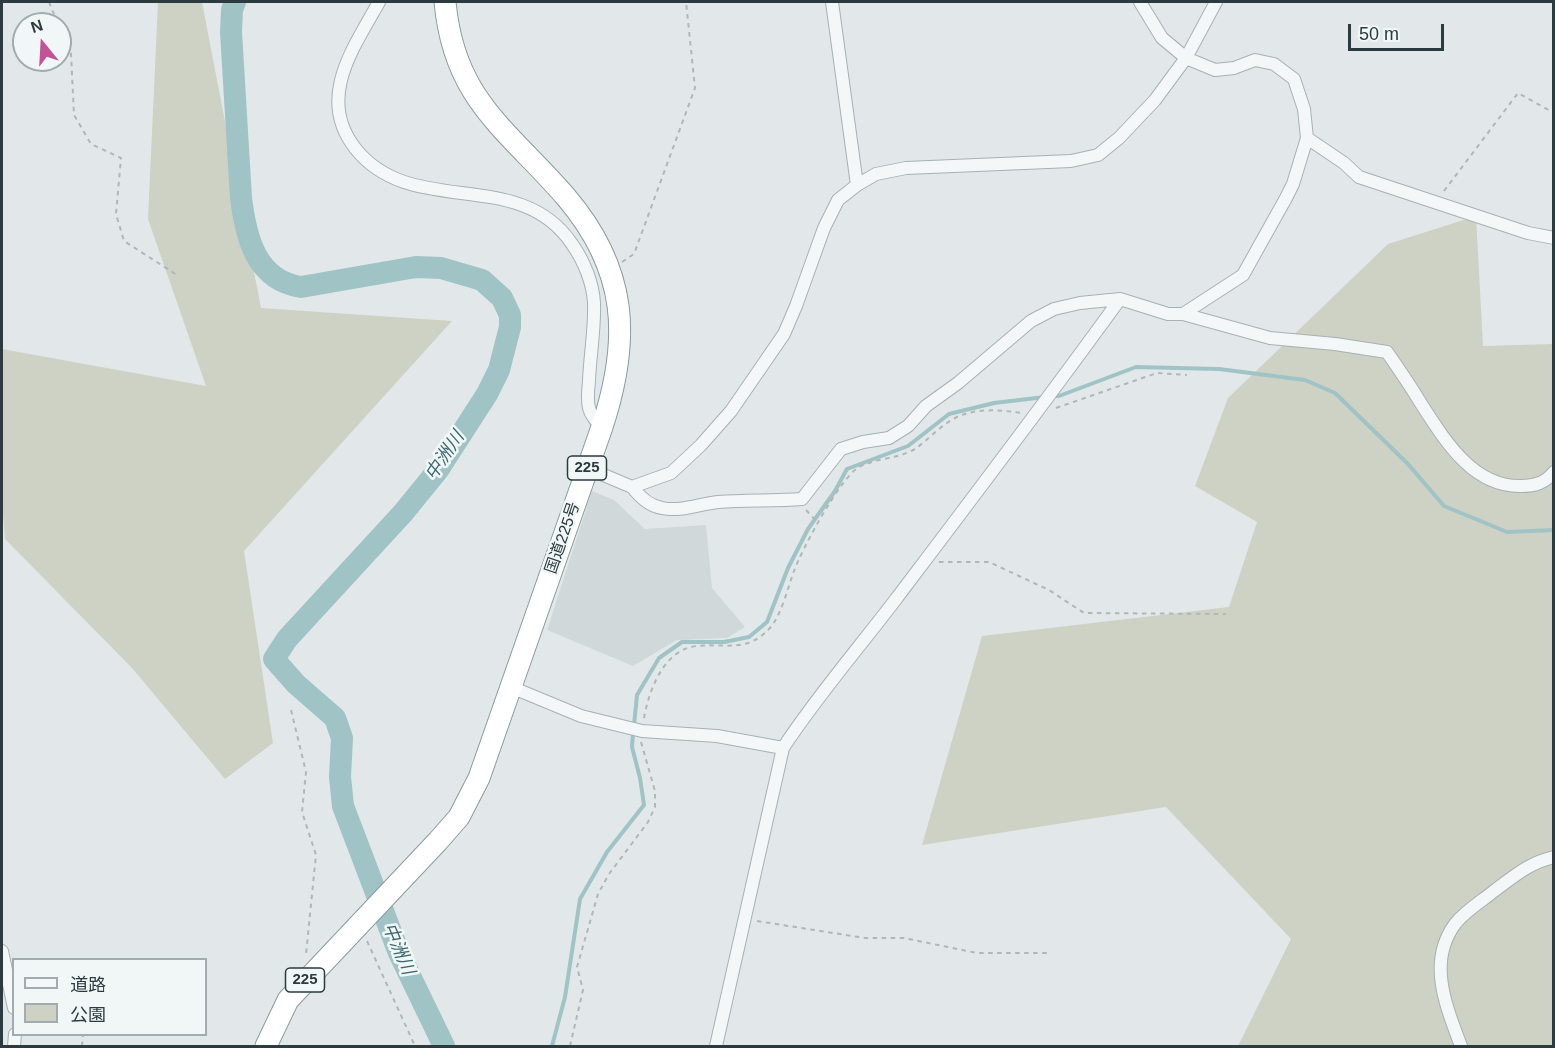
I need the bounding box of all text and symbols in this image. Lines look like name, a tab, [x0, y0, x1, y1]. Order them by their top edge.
north arrow	[12, 12, 72, 72]
scale bar	[1351, 12, 1447, 50]
text: N	[29, 16, 45, 36]
text: 50 m	[1359, 24, 1399, 44]
water label: 中洲川	[421, 428, 469, 484]
road number: 225	[568, 456, 606, 480]
street label: 国道225号	[542, 500, 584, 576]
water label: 中洲川	[378, 920, 418, 978]
legend	[12, 958, 207, 1036]
road number: 225	[286, 968, 324, 992]
text: 道路	[70, 975, 106, 995]
text: 公園	[70, 1005, 106, 1025]

